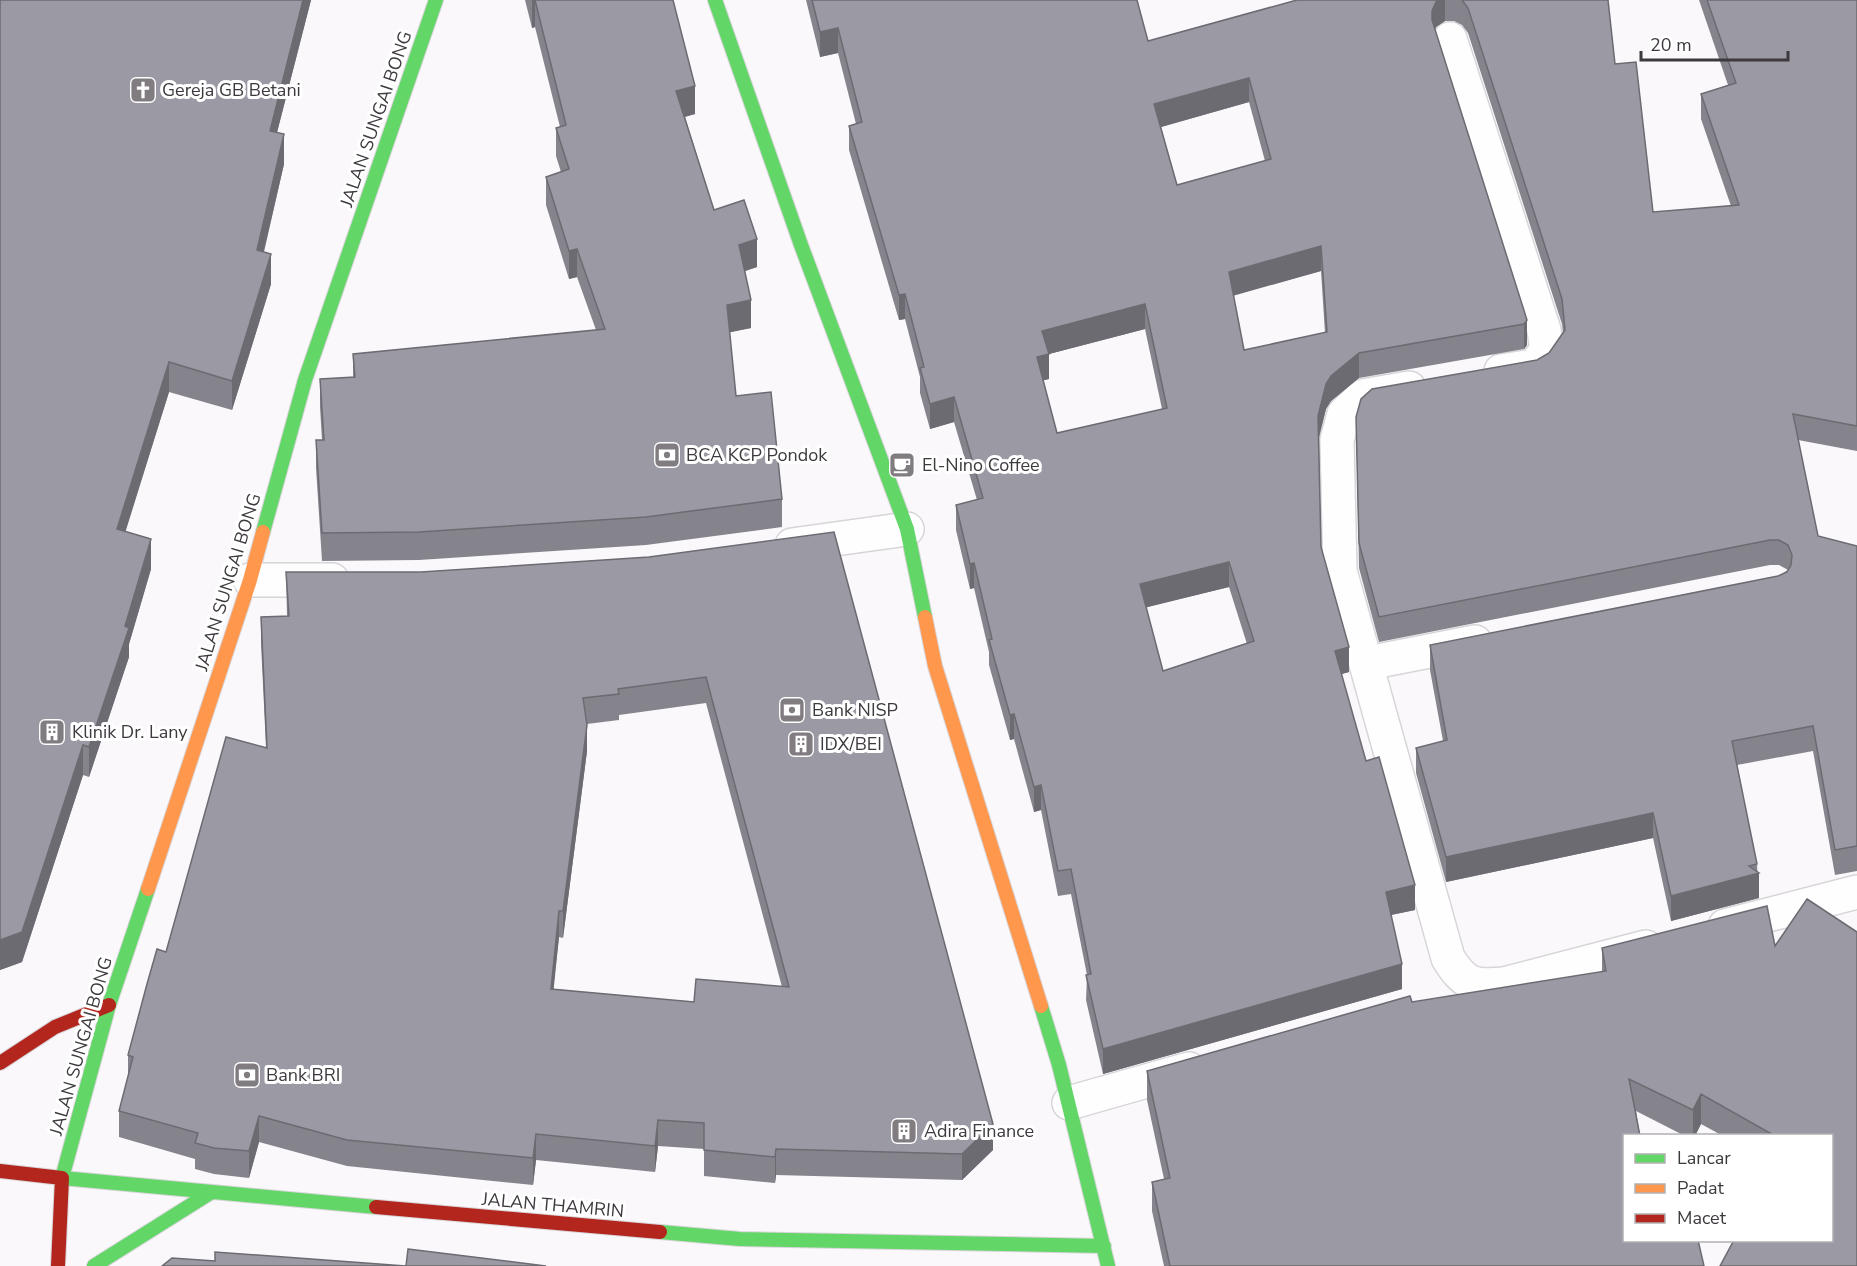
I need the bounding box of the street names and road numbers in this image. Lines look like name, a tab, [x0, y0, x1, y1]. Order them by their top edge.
street label: JALAN SUNGAI BONG	[334, 28, 417, 211]
street label: JALAN SUNGAI BONG	[189, 490, 266, 675]
street label: JALAN SUNGAI BONG	[44, 954, 118, 1139]
street label: JALAN THAMRIN	[480, 1187, 625, 1223]

